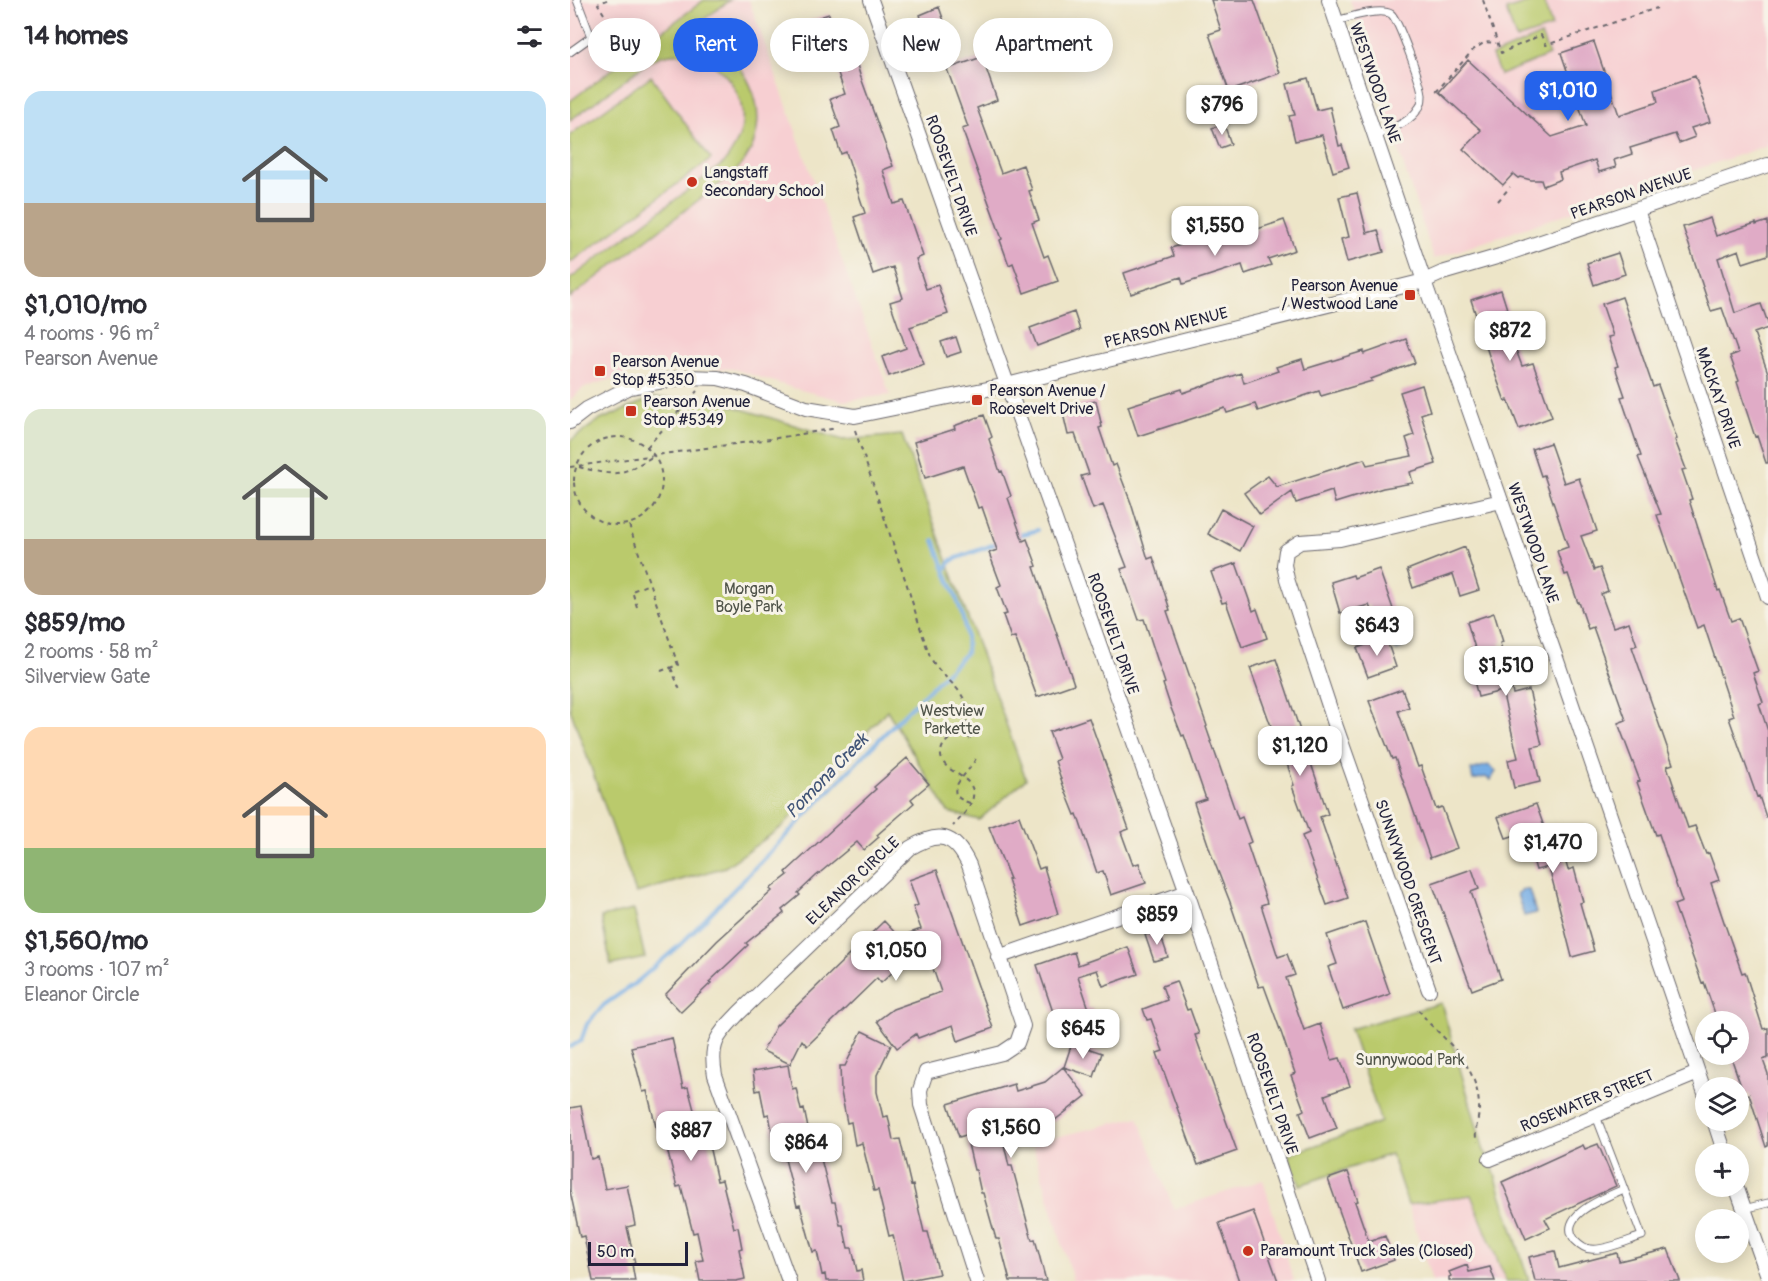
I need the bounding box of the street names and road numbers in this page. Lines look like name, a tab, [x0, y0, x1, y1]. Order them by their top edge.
street label: WESTWOOD LANE	[1345, 20, 1405, 146]
street label: ROOSEVELT DRIVE	[921, 113, 981, 239]
street label: PEARSON AVENUE	[1568, 164, 1694, 224]
street label: PEARSON AVENUE	[1102, 303, 1230, 353]
street label: MACKAY DRIVE	[1691, 344, 1745, 452]
street label: WESTWOOD LANE	[1503, 480, 1563, 606]
street label: ROOSEVELT DRIVE	[1083, 571, 1143, 697]
street label: SUNNYWOOD CRESCENT	[1370, 797, 1446, 967]
street label: ELEANOR CIRCLE	[802, 833, 904, 929]
street label: ROOSEVELT DRIVE	[1242, 1031, 1302, 1157]
street label: ROSEWATER STREET	[1518, 1065, 1657, 1137]

